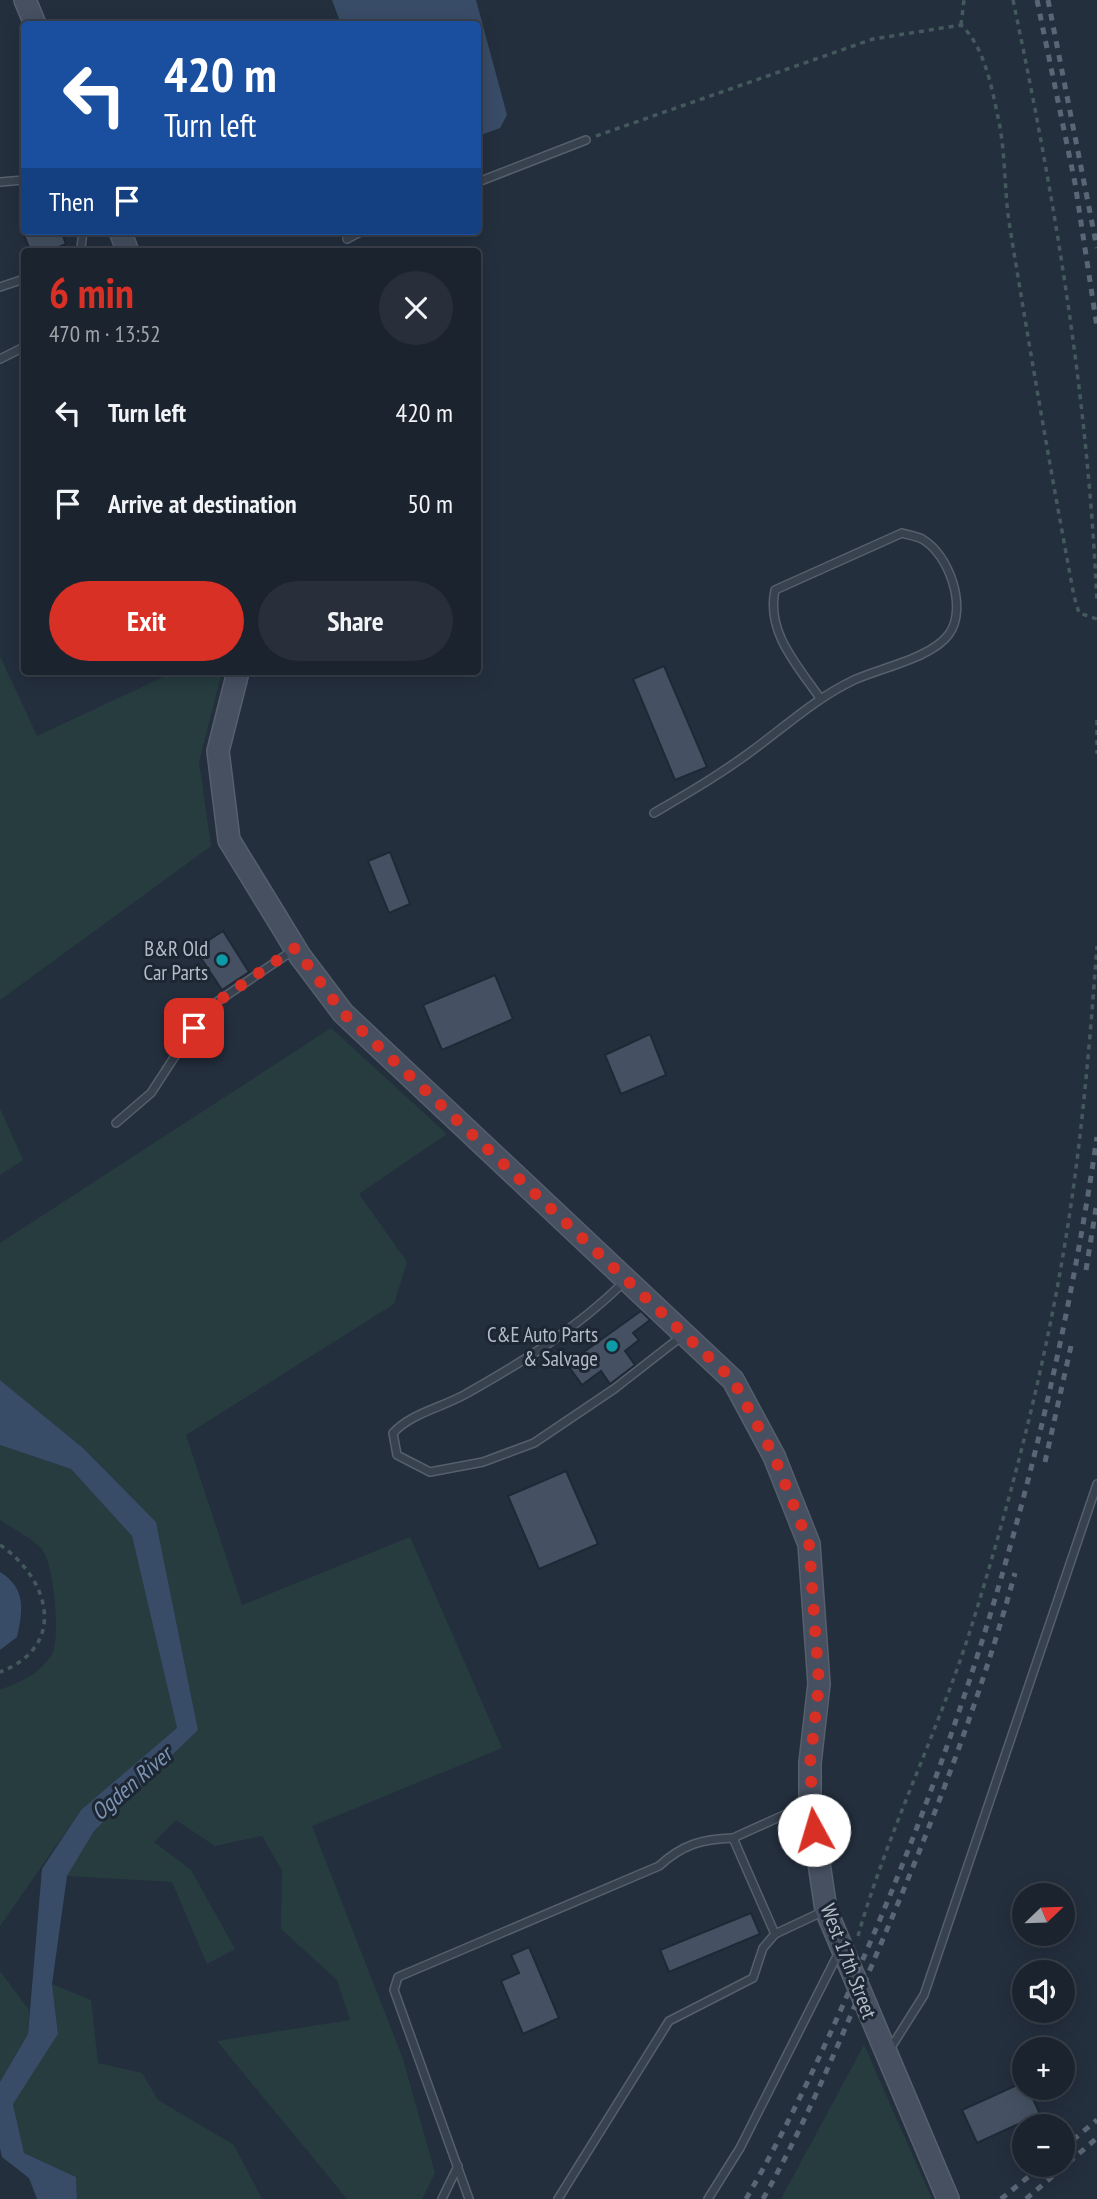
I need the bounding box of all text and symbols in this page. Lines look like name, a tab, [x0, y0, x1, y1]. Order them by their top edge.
text: 420 m	[164, 42, 277, 106]
icon: left	[49, 49, 140, 140]
text: Turn left	[164, 104, 256, 146]
icon: arrive	[108, 182, 146, 220]
text: Then	[49, 185, 94, 218]
text: 6 min	[49, 265, 134, 320]
button: close	[379, 271, 453, 345]
text: 470 m · 13:52	[49, 319, 161, 348]
icon: left	[49, 394, 87, 432]
text: Turn left	[108, 396, 186, 429]
text: 420 m	[395, 396, 453, 429]
icon: arrive	[49, 485, 87, 523]
text: Arrive at destination	[108, 487, 297, 520]
text: 50 m	[407, 487, 453, 520]
button: Exit	[49, 581, 244, 661]
button: Share	[258, 581, 453, 661]
place label: B&R Old Car Parts	[144, 935, 208, 986]
marker: B&R Old Car Parts	[214, 952, 230, 968]
pin	[164, 998, 224, 1058]
icon: arrive	[175, 1009, 213, 1047]
place label: C&E Auto Parts & Salvage	[487, 1321, 598, 1372]
marker: C&E Auto Parts & Salvage	[604, 1338, 620, 1354]
water label: Ogden River	[85, 1738, 180, 1826]
position arrow	[777, 1793, 851, 1867]
north arrow	[1012, 1883, 1074, 1946]
map controls	[1012, 1883, 1075, 2177]
street label: West 17th Street	[815, 1900, 883, 2023]
button: sound	[1012, 1960, 1075, 2023]
button: +	[1012, 2037, 1075, 2100]
button: −	[1012, 2114, 1075, 2177]

